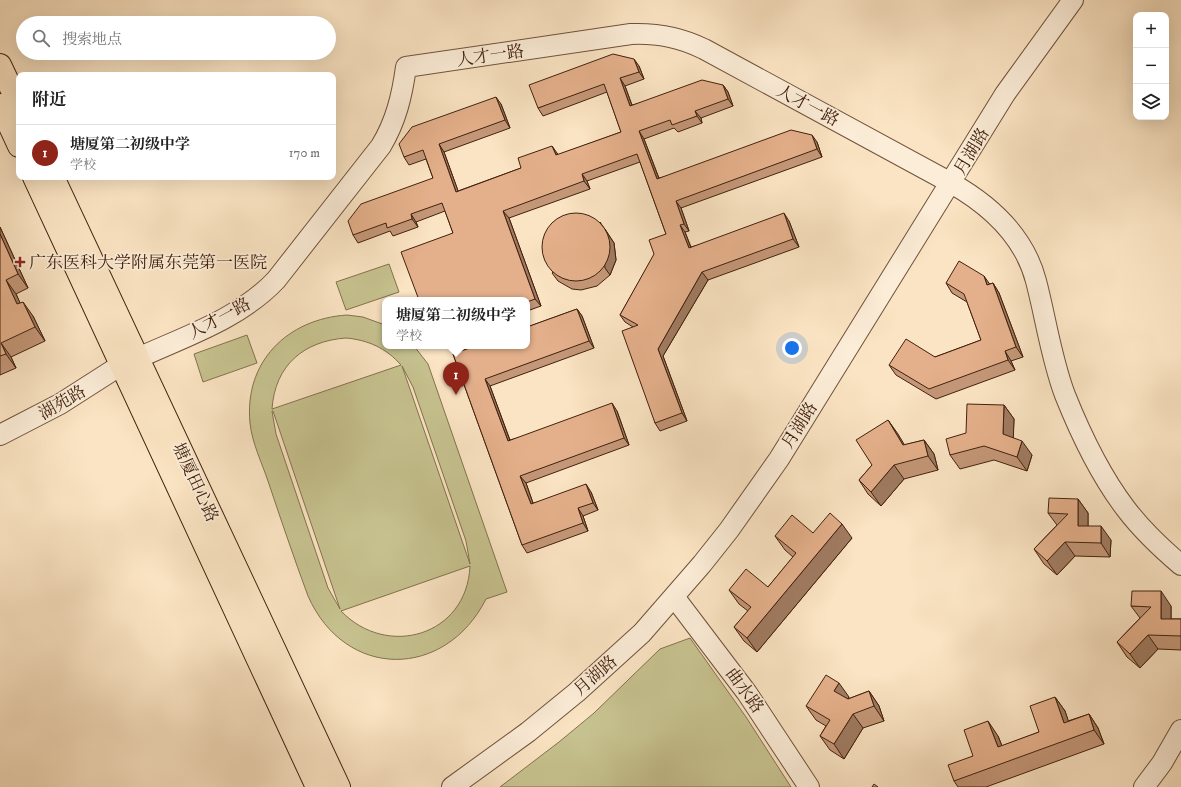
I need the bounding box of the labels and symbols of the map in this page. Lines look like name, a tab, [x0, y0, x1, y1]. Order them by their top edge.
street label: 人才一路	[455, 40, 525, 72]
street label: 人才一路	[772, 80, 843, 132]
street label: 月湖路	[949, 124, 994, 179]
place label: 广东医科大学附属东莞第一医院	[29, 252, 267, 274]
marker: 广东医科大学附属东莞第一医院	[14, 256, 26, 268]
street label: 人才一路	[184, 293, 255, 345]
your location	[782, 338, 802, 358]
pin: 1	[443, 362, 469, 395]
street label: 湖苑路	[35, 381, 90, 425]
street label: 月湖路	[777, 398, 823, 453]
street label: 塘厦田心路	[167, 439, 223, 526]
street label: 月湖路	[569, 651, 622, 701]
street label: 曲水路	[720, 663, 768, 718]

